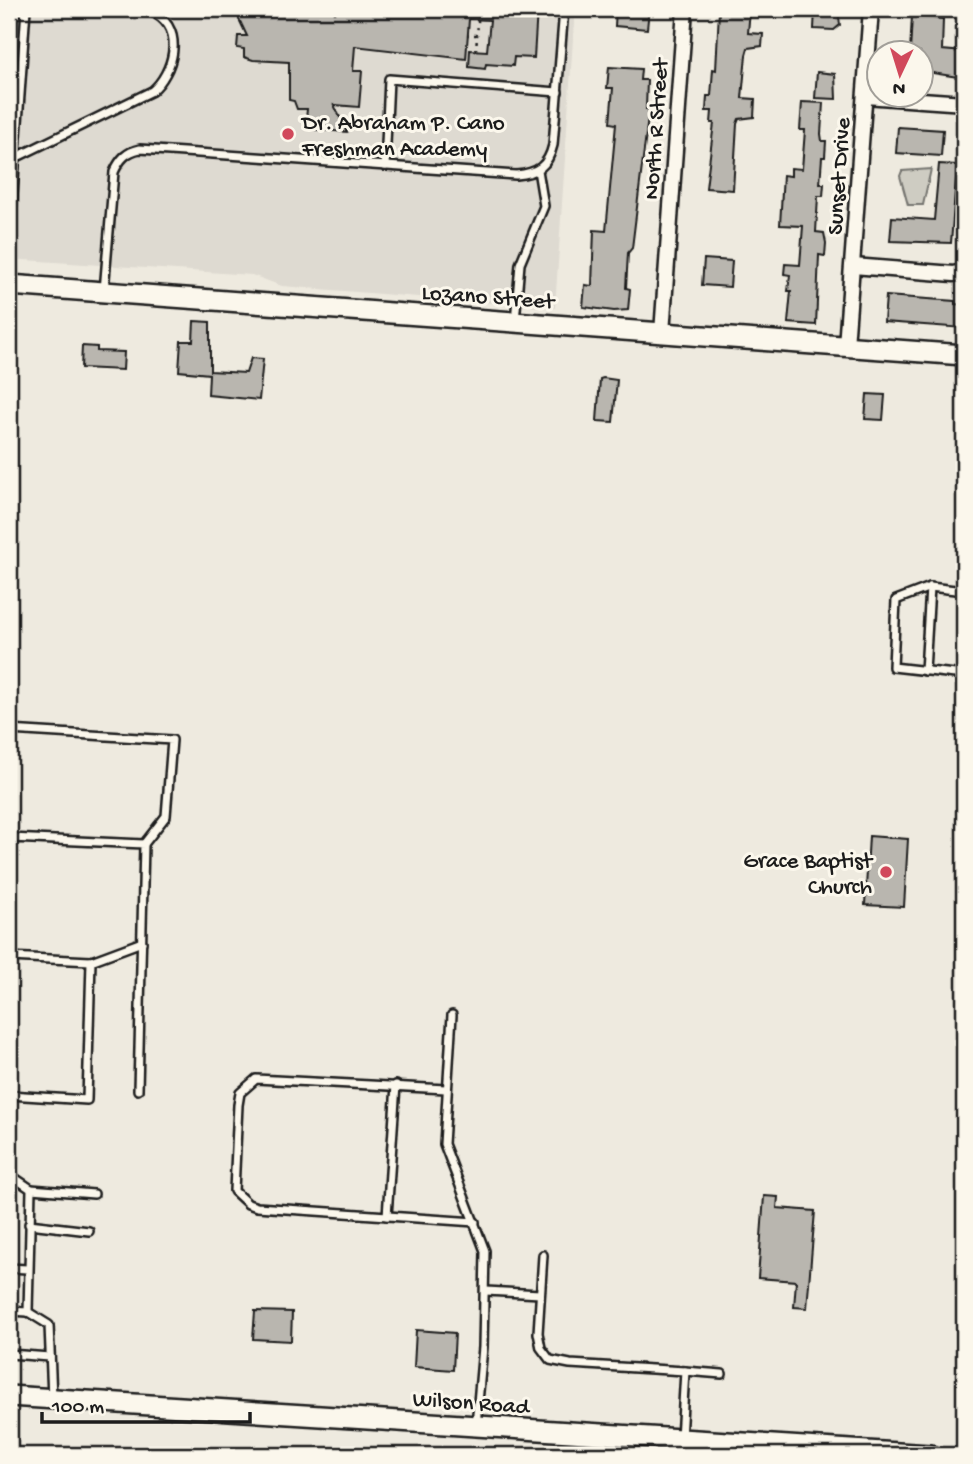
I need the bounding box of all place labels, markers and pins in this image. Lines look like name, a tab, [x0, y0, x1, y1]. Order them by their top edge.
place label: Dr. Abraham P. Cano Freshman Academy	[300, 111, 505, 164]
marker: Dr. Abraham P. Cano Freshman Academy	[280, 126, 296, 142]
place label: Grace Baptist Church	[743, 849, 874, 902]
marker: Grace Baptist Church	[878, 864, 894, 880]

